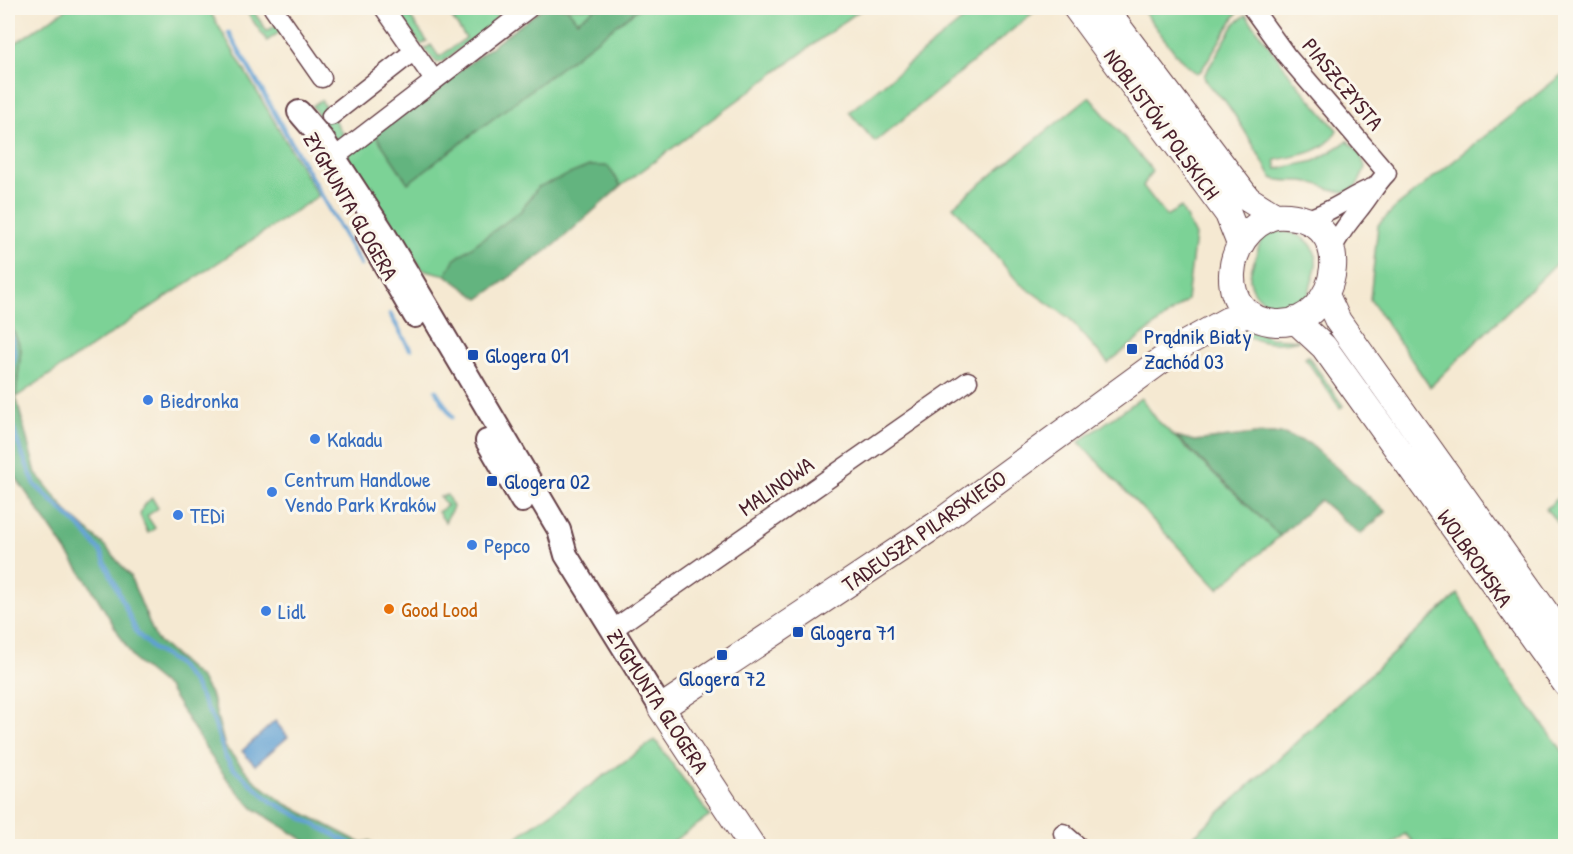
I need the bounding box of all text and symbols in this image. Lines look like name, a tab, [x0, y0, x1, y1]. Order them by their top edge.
street label: PIASZCZYSTA	[1296, 32, 1391, 137]
street label: NOBLISTÓW POLSKICH	[1097, 42, 1227, 206]
street label: ZYGMUNTA GLOGERA	[296, 126, 406, 286]
place label: Prądnik Biały Zachód 03	[1144, 321, 1252, 376]
place label: Glogera 01	[485, 340, 569, 370]
marker: Prądnik Biały Zachód 03	[1125, 342, 1139, 356]
marker: Glogera 01	[466, 348, 480, 362]
place label: Biedronka	[160, 385, 239, 415]
marker: Biedronka	[141, 393, 155, 407]
place label: Kakadu	[327, 424, 382, 454]
marker: Kakadu	[308, 432, 322, 446]
street label: MALINOWA	[732, 449, 820, 523]
street label: TADEUSZA PILARSKIEGO	[836, 463, 1012, 599]
place label: Centrum Handlowe Vendo Park Kraków	[284, 464, 436, 519]
place label: Glogera 02	[504, 466, 591, 496]
marker: Glogera 02	[485, 474, 499, 488]
marker: Centrum Handlowe Vendo Park Kraków	[265, 485, 279, 499]
place label: TEDi	[190, 500, 225, 530]
street label: WOLBROMSKA	[1430, 503, 1520, 613]
marker: TEDi	[171, 508, 185, 522]
place label: Pepco	[484, 530, 530, 560]
marker: Pepco	[465, 538, 479, 552]
place label: Good Lood	[401, 594, 478, 624]
place label: Lidl	[278, 596, 306, 626]
marker: Good Lood	[382, 602, 396, 616]
marker: Lidl	[259, 604, 273, 618]
place label: Glogera 71	[810, 617, 895, 647]
street label: ZYGMUNTA GLOGERA	[600, 623, 716, 779]
marker: Glogera 71	[791, 625, 805, 639]
marker: Glogera 72	[715, 648, 729, 662]
place label: Glogera 72	[678, 663, 766, 693]

